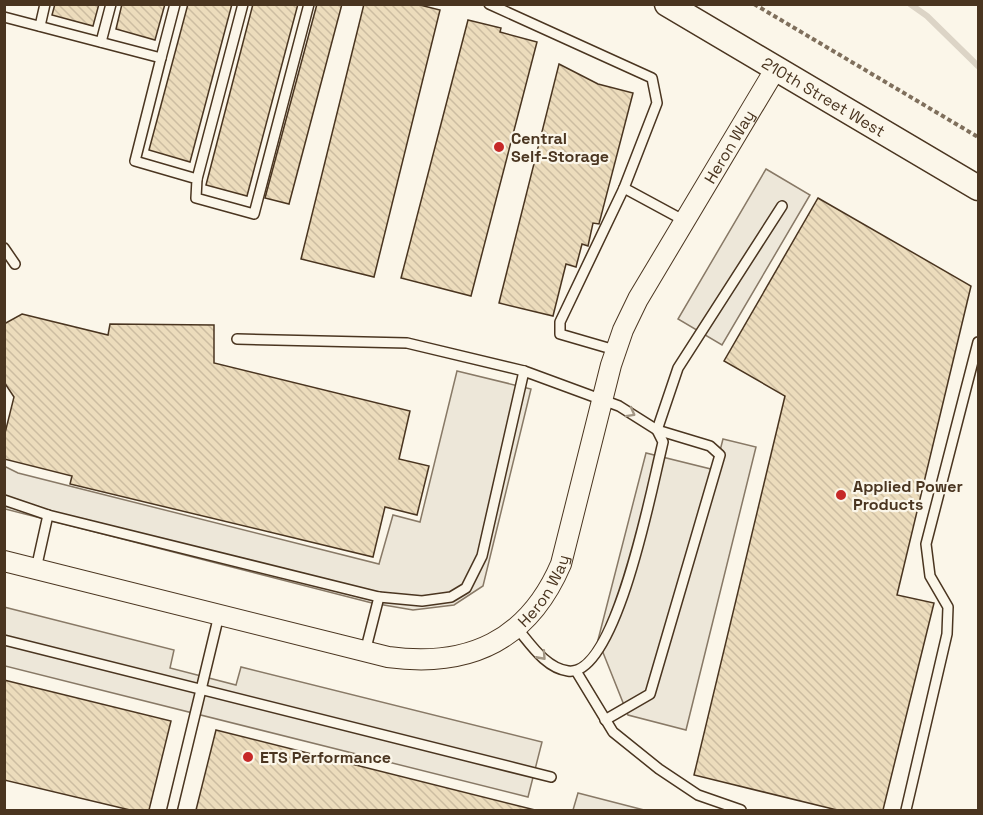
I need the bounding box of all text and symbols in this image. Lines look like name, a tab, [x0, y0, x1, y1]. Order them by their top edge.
street label: 210th Street West	[758, 52, 889, 141]
street label: Heron Way	[699, 106, 759, 187]
place label: Central Self-Storage	[511, 128, 609, 167]
marker: Central Self-Storage	[492, 140, 506, 154]
one-way arrow	[624, 406, 635, 417]
place label: Applied Power Products	[853, 476, 963, 515]
marker: Applied Power Products	[834, 488, 848, 502]
street label: Heron Way	[513, 552, 573, 631]
one-way arrow	[535, 649, 546, 660]
place label: ETS Performance	[260, 747, 391, 768]
marker: ETS Performance	[241, 750, 255, 764]

